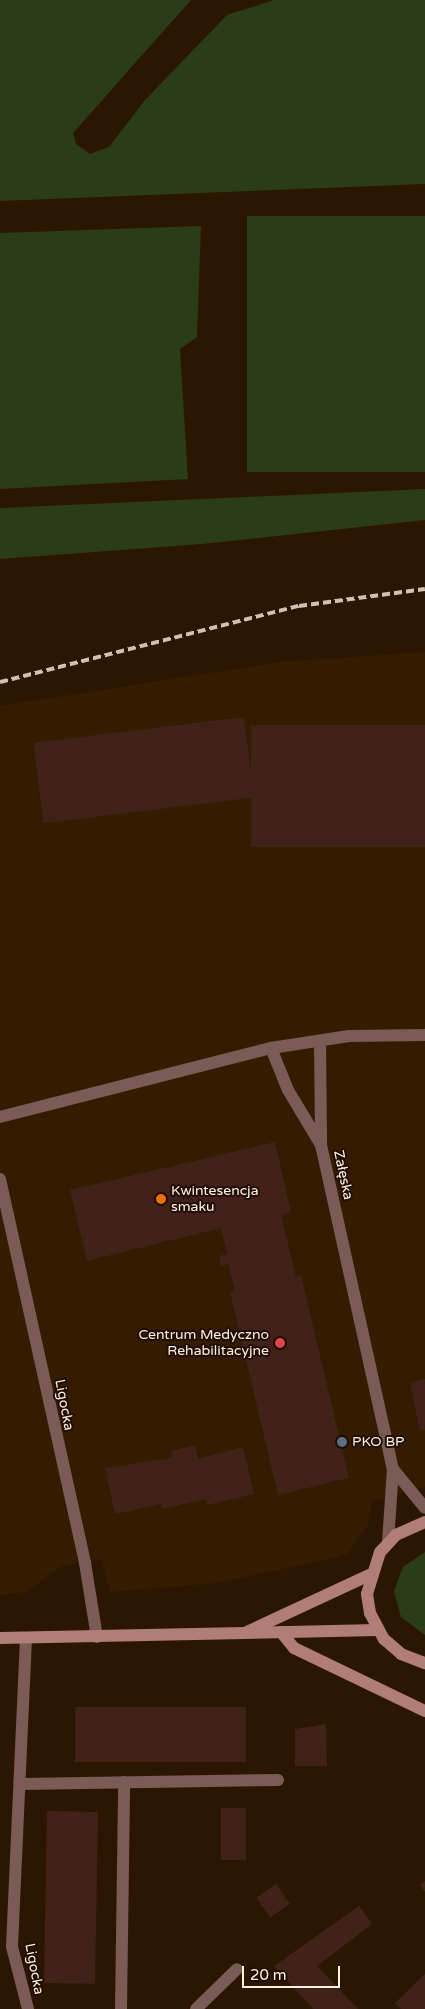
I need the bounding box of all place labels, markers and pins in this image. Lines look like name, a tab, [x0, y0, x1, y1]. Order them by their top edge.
place label: Kwintesencja smaku	[171, 1183, 259, 1216]
marker: Kwintesencja smaku	[155, 1193, 167, 1205]
place label: Centrum Medyczno Rehabilitacyjne	[139, 1327, 269, 1360]
marker: Centrum Medyczno Rehabilitacyjne	[273, 1336, 287, 1350]
place label: PKO BP	[352, 1434, 404, 1450]
marker: PKO BP	[336, 1436, 348, 1448]

